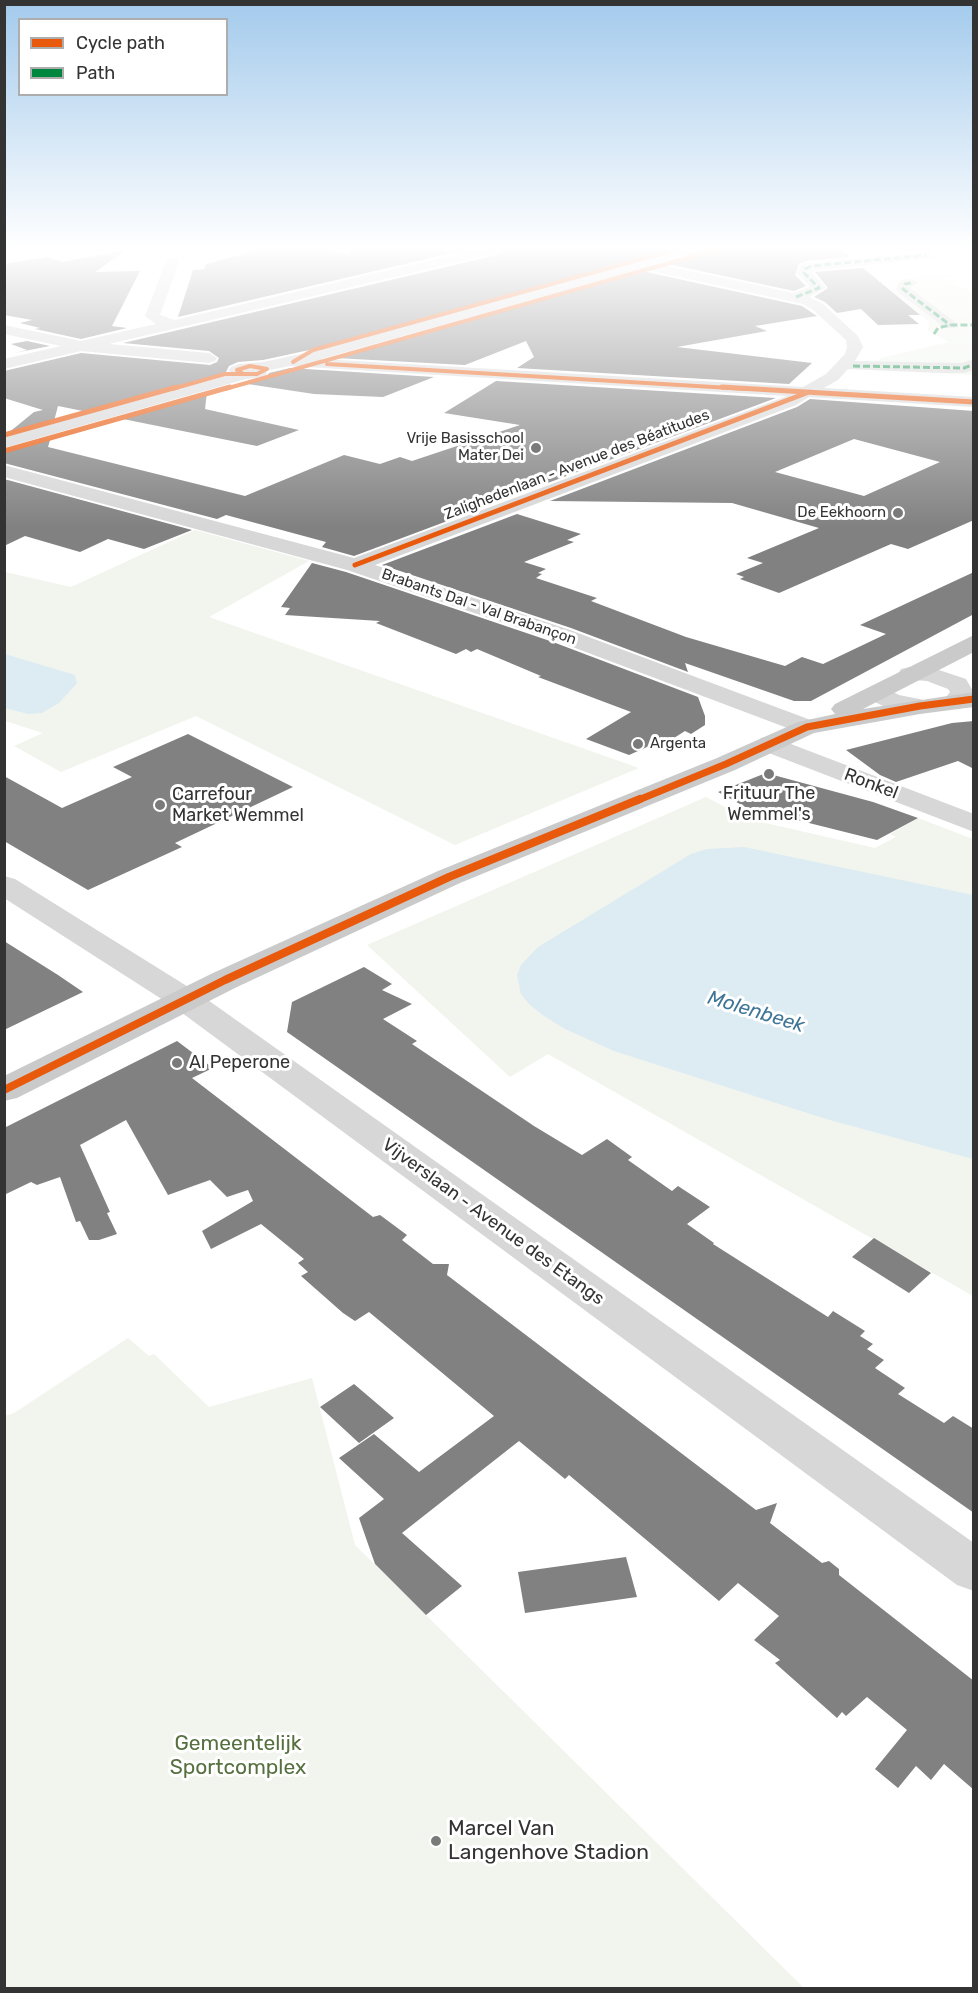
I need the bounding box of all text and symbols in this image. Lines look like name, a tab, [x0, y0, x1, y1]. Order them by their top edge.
legend	[18, 18, 228, 96]
text: Cycle path	[76, 32, 165, 54]
text: Path	[76, 62, 115, 84]
street label: Zalighedenlaan - Avenue des Béatitudes	[442, 406, 712, 524]
place label: Vrije Basisschool Mater Dei	[406, 430, 524, 465]
marker: Vrije Basisschool Mater Dei	[529, 441, 543, 455]
place label: De Eekhoorn	[797, 504, 886, 522]
marker: De Eekhoorn	[891, 506, 905, 520]
street label: Brabants Dal - Val Brabançon	[379, 565, 579, 649]
place label: Argenta	[650, 735, 706, 753]
marker: Argenta	[631, 737, 645, 751]
street label: Ronkel	[841, 764, 901, 804]
marker: Frituur The Wemmel's	[762, 767, 776, 781]
place label: Frituur The Wemmel's	[723, 783, 815, 826]
place label: Carrefour Market Wemmel	[172, 784, 304, 826]
marker: Carrefour Market Wemmel	[153, 798, 167, 812]
water label: Molenbeek	[705, 986, 807, 1038]
place label: Al Peperone	[189, 1052, 290, 1074]
marker: Al Peperone	[170, 1056, 184, 1070]
street label: Vijverslaan - Avenue des Etangs	[378, 1134, 608, 1310]
park label: Gemeentelijk Sportcomplex	[170, 1731, 306, 1781]
place label: Marcel Van Langenhove Stadion	[448, 1816, 649, 1866]
marker: Marcel Van Langenhove Stadion	[429, 1834, 443, 1848]

